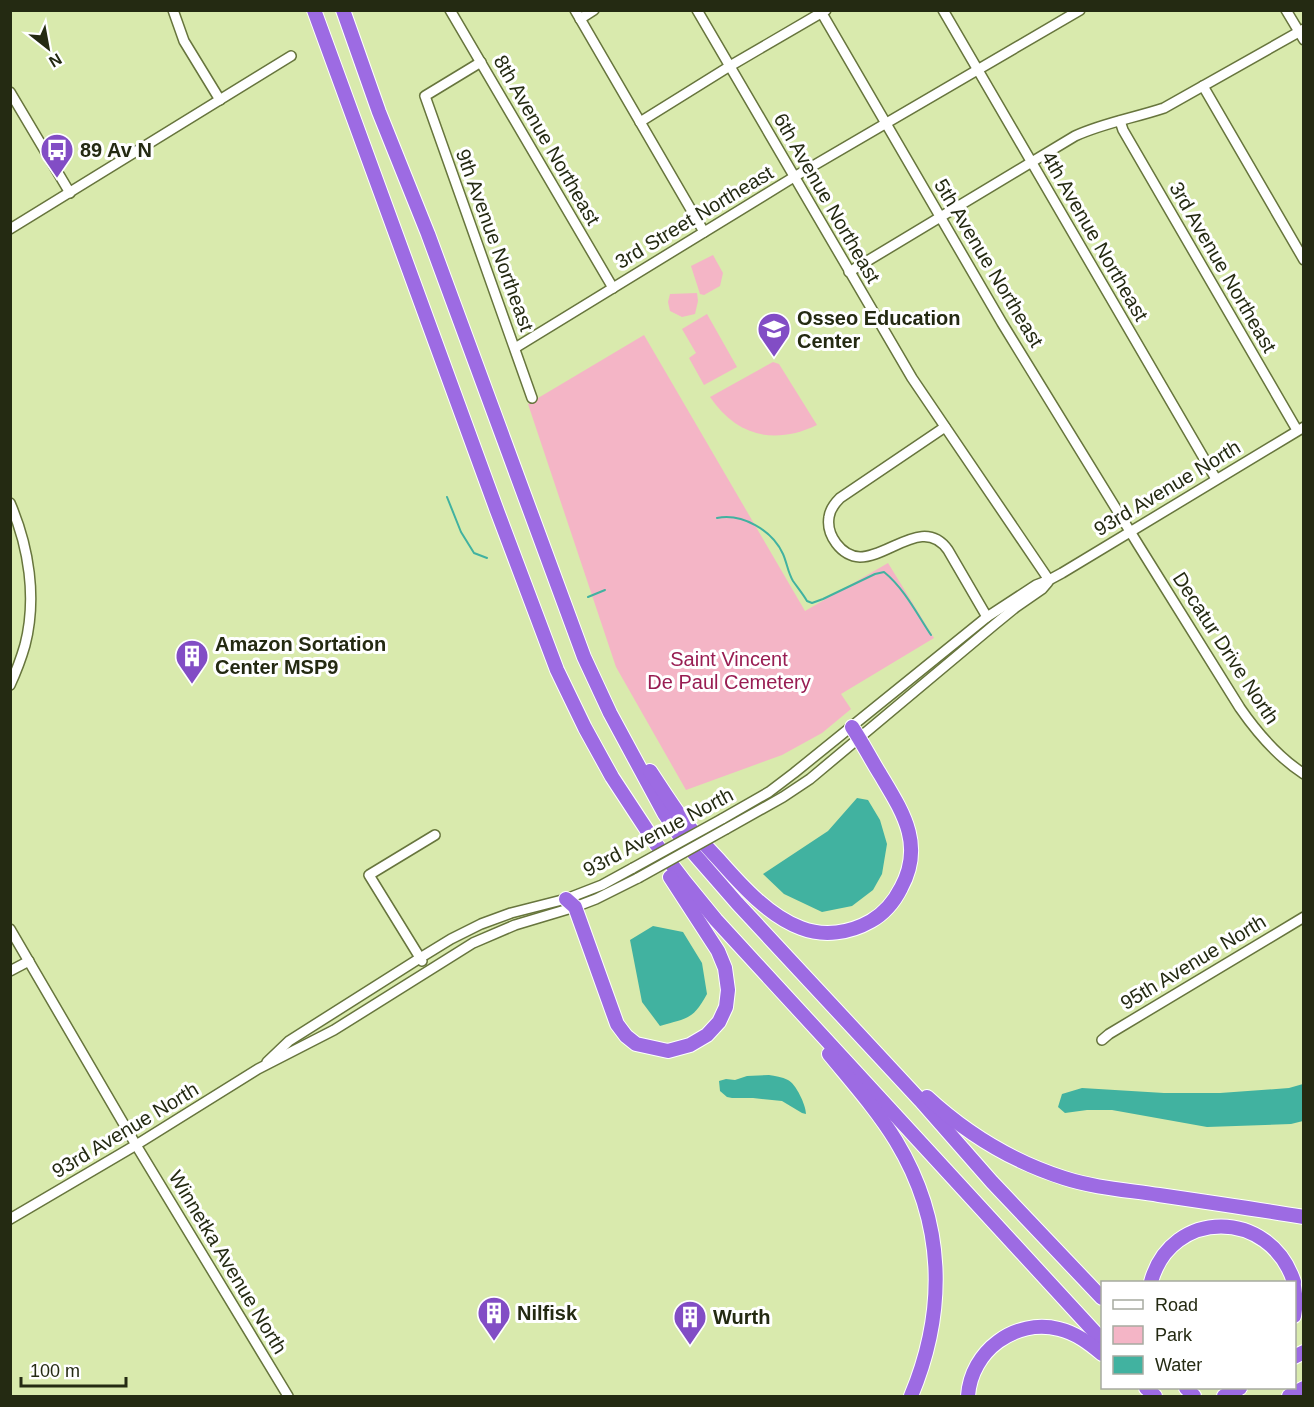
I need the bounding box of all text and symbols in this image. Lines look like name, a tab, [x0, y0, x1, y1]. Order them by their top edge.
north arrow	[18, 18, 78, 78]
text: N	[46, 50, 65, 71]
street label: 8th Avenue Northeast	[489, 51, 605, 229]
street label: 6th Avenue Northeast	[769, 109, 885, 287]
bus stop icon: 89 Av N	[39, 132, 75, 179]
place label: 89 Av N	[80, 139, 152, 161]
street label: 9th Avenue Northeast	[452, 146, 538, 334]
street label: 4th Avenue Northeast	[1037, 147, 1153, 325]
street label: 3rd Street Northeast	[611, 161, 777, 273]
street label: 5th Avenue Northeast	[930, 175, 1048, 351]
street label: 3rd Avenue Northeast	[1165, 178, 1281, 356]
place label: Osseo Education Center	[797, 307, 960, 352]
school or university icon: Osseo Education Center	[756, 311, 792, 358]
street label: 93rd Avenue North	[1090, 436, 1244, 540]
street label: Decatur Drive North	[1169, 568, 1283, 728]
place label: Amazon Sortation Center MSP9	[215, 633, 386, 678]
building icon: Amazon Sortation Center MSP9	[174, 638, 210, 685]
park label: Saint Vincent De Paul Cemetery	[647, 648, 811, 693]
street label: 93rd Avenue North	[579, 783, 737, 881]
street label: 95th Avenue North	[1116, 910, 1270, 1014]
street label: 93rd Avenue North	[48, 1078, 202, 1182]
street label: Winnetka Avenue North	[165, 1166, 291, 1358]
legend	[1101, 1281, 1296, 1389]
building icon: Nilfisk	[476, 1295, 512, 1342]
text: Road	[1155, 1295, 1198, 1315]
building icon: Wurth	[672, 1299, 708, 1346]
place label: Nilfisk	[517, 1302, 578, 1324]
place label: Wurth	[713, 1306, 770, 1328]
text: Park	[1155, 1325, 1193, 1345]
scale bar	[21, 1350, 126, 1388]
text: Water	[1155, 1355, 1202, 1375]
text: 100 m	[30, 1361, 80, 1381]

